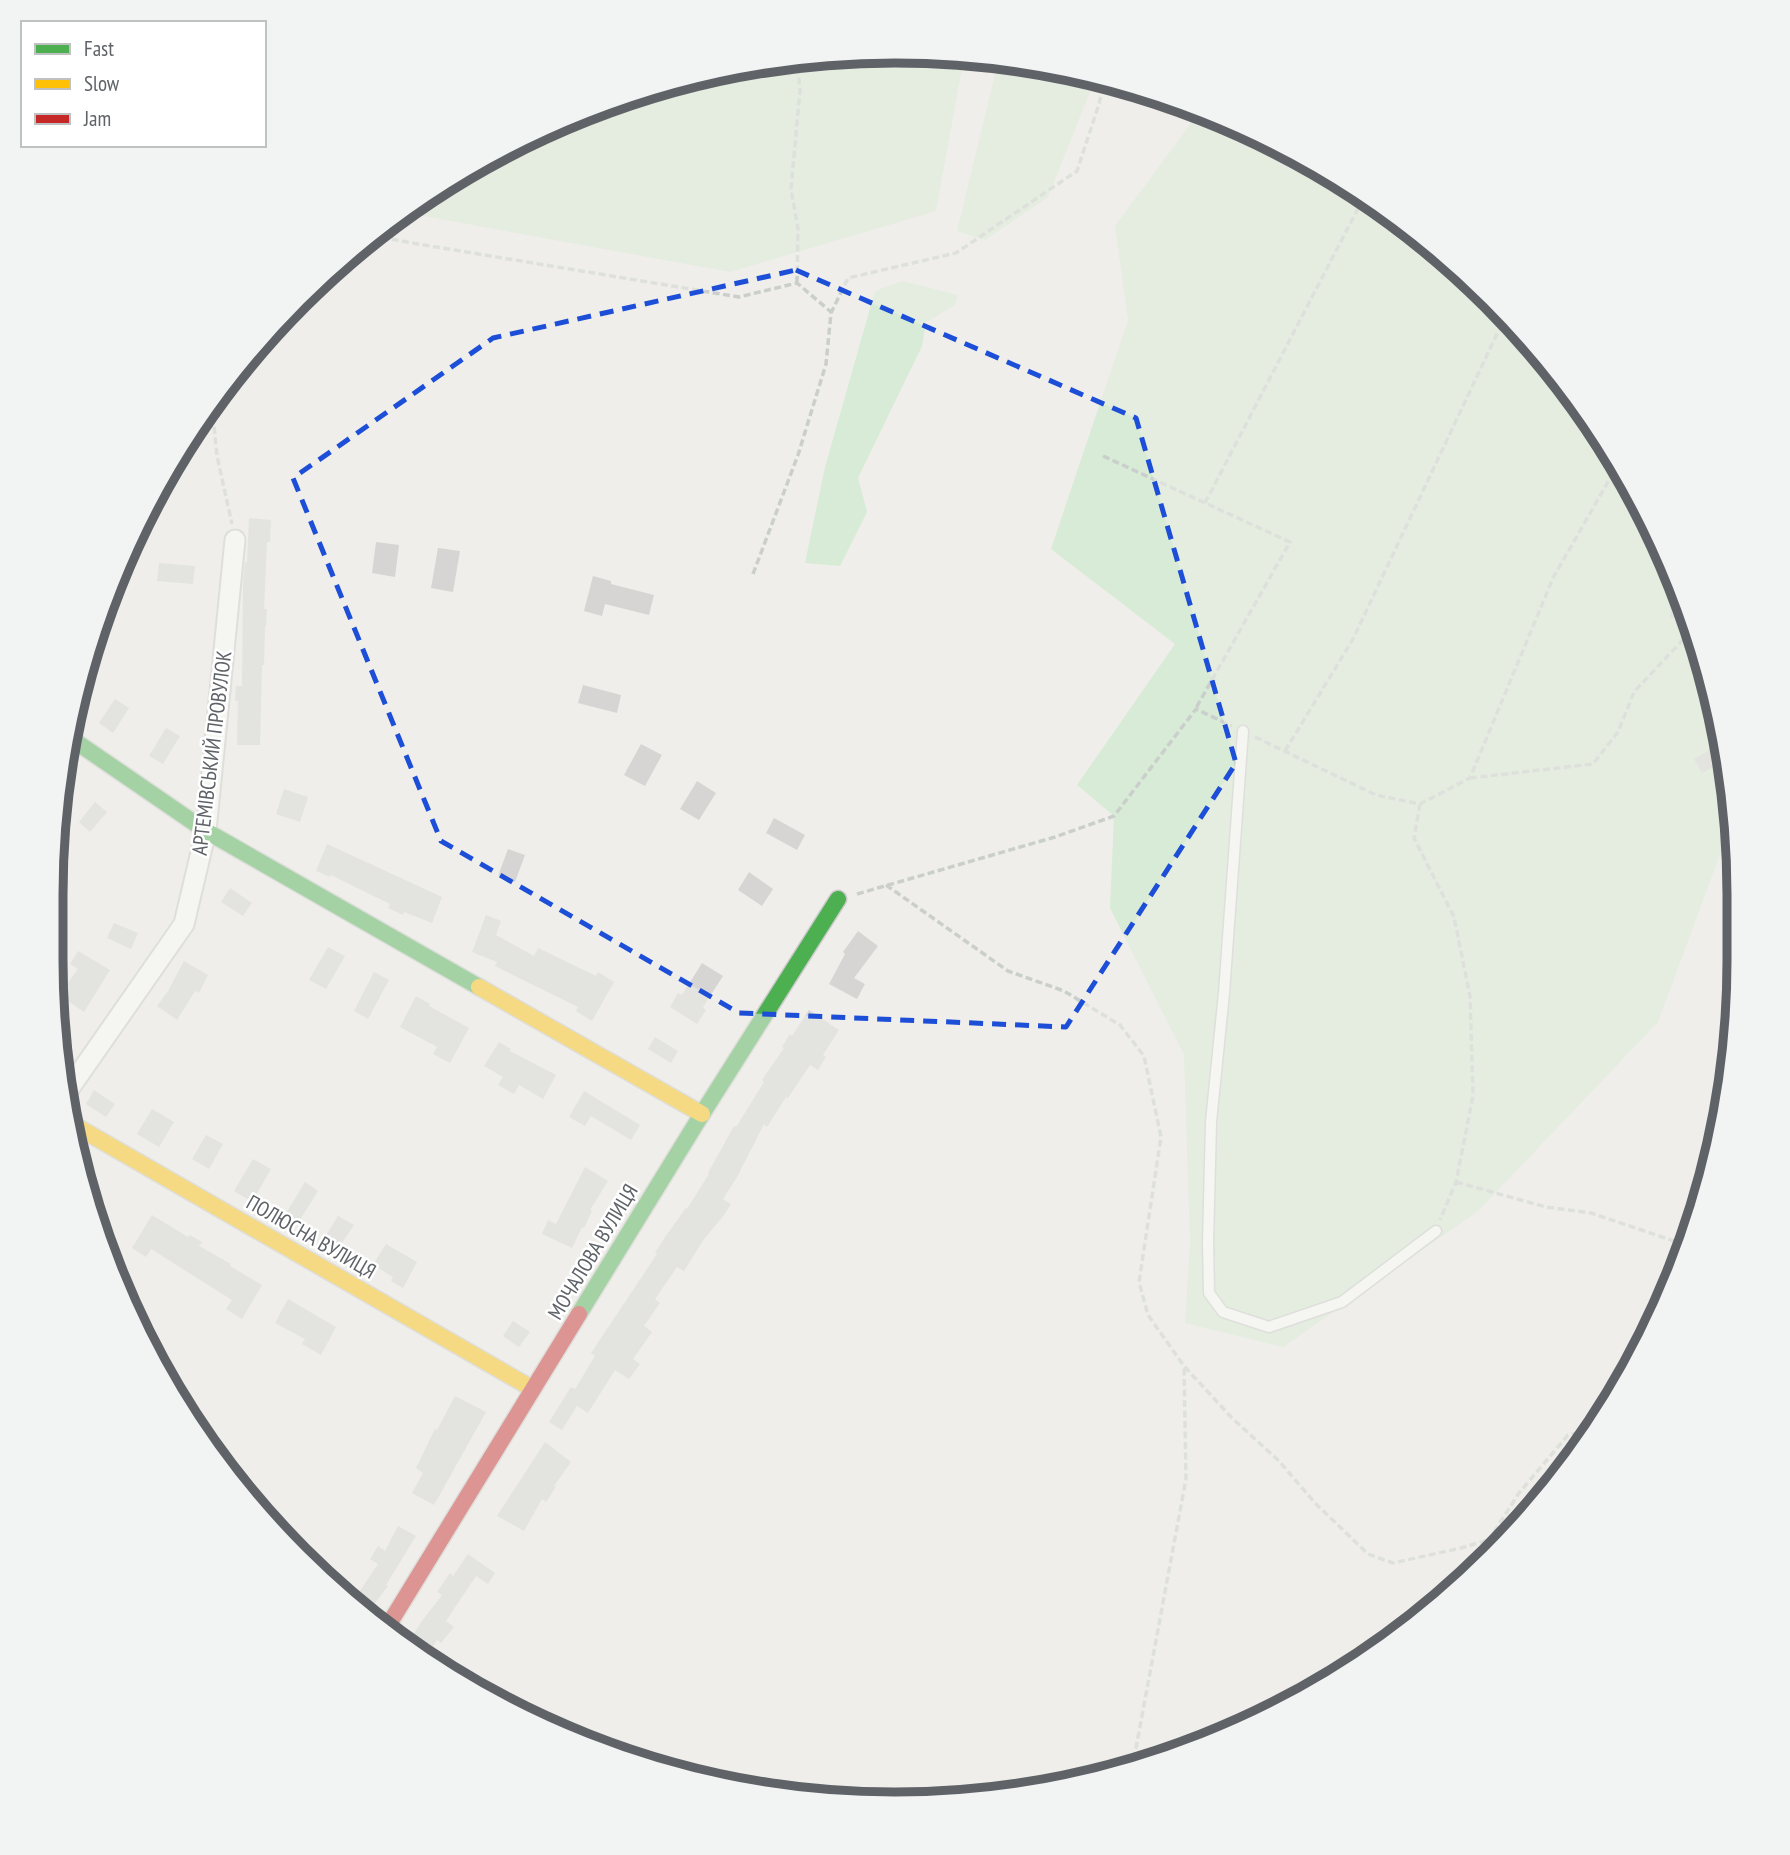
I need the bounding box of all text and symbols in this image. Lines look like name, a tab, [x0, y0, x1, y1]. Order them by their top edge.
legend	[21, 21, 266, 147]
text: Fast	[84, 35, 114, 62]
text: Slow	[84, 70, 120, 97]
text: Jam	[83, 105, 111, 132]
street label: АРТЕМІВСЬКИЙ ПРОВУЛОК	[186, 649, 237, 857]
street label: МОЧАЛОВА ВУЛИЦЯ	[542, 1179, 644, 1324]
street label: ПОЛЮСНА ВУЛИЦЯ	[242, 1189, 381, 1285]

